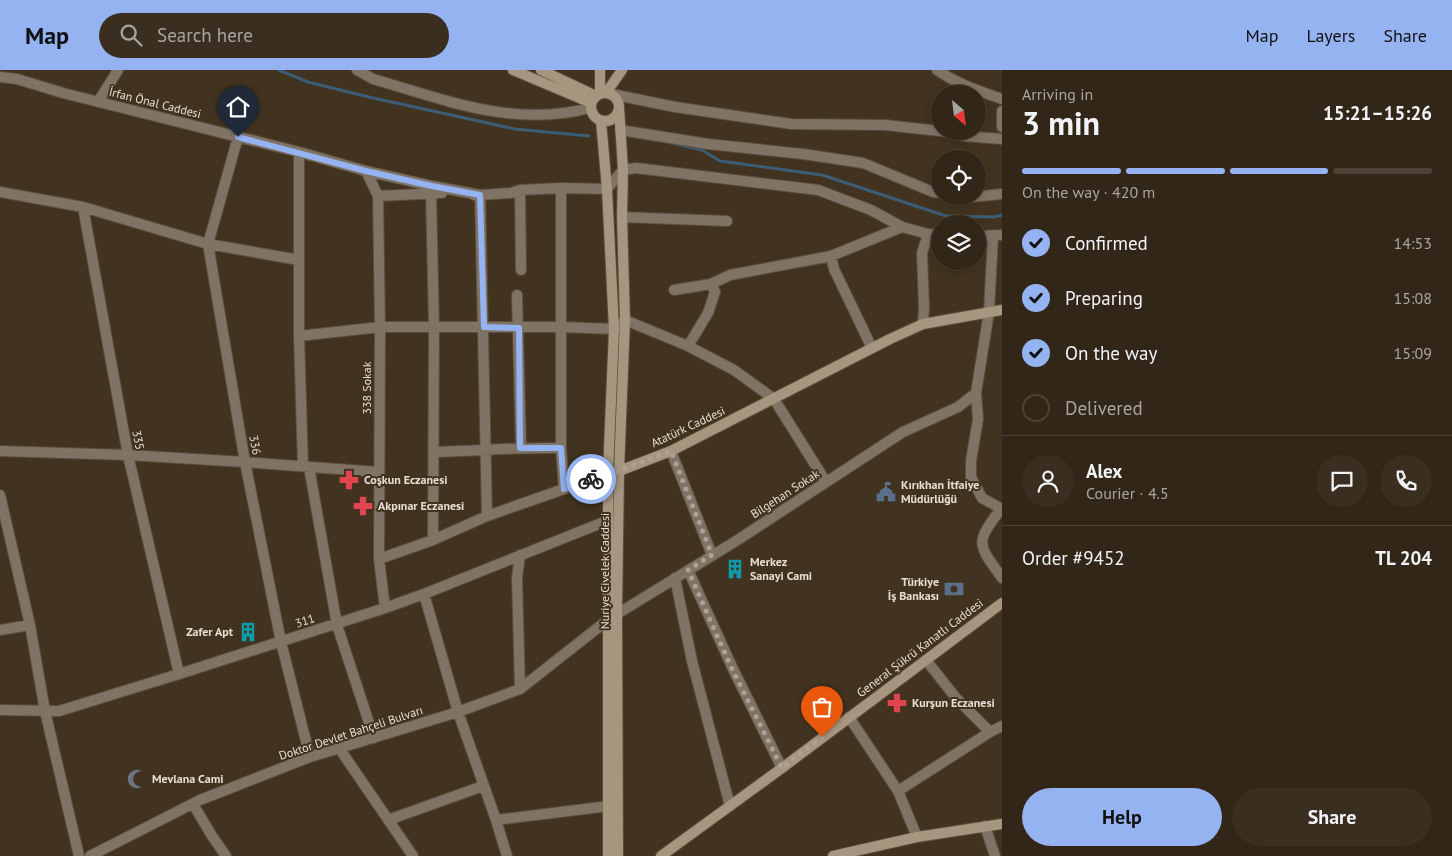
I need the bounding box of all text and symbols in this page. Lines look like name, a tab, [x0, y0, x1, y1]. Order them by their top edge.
search box	[99, 13, 449, 58]
text: Map	[25, 20, 69, 51]
icon: search	[117, 21, 145, 49]
text: Search here	[157, 23, 253, 47]
text: Map	[1246, 24, 1278, 47]
text: Layers	[1306, 24, 1355, 47]
text: Share	[1383, 24, 1427, 47]
street label: İrfan Önal Caddesi	[107, 84, 203, 121]
text: Arriving in	[1022, 84, 1093, 104]
north arrow	[931, 85, 986, 140]
map controls	[931, 85, 986, 270]
pin	[217, 86, 259, 137]
icon: home	[224, 93, 252, 121]
text: 15:21–15:26	[1323, 101, 1432, 125]
text: 3 min	[1022, 102, 1100, 144]
button: locate	[931, 150, 986, 205]
text: On the way · 420 m	[1022, 182, 1155, 202]
button: layers	[931, 215, 986, 270]
icon: check	[1022, 229, 1050, 257]
text: Confirmed	[1065, 231, 1148, 255]
text: 14:53	[1394, 233, 1432, 253]
icon: check	[1022, 284, 1050, 312]
text: Preparing	[1065, 286, 1143, 310]
text: 15:08	[1394, 288, 1432, 308]
icon: check	[1022, 339, 1050, 367]
text: On the way	[1065, 341, 1157, 365]
text: 15:09	[1394, 343, 1432, 363]
street label: 338 Sokak	[359, 361, 374, 415]
text: Delivered	[1065, 396, 1143, 420]
street label: Atatürk Caddesi	[648, 403, 727, 450]
street label: 335	[129, 429, 148, 451]
street label: 336	[246, 434, 265, 456]
courier	[566, 454, 616, 504]
button: person	[1022, 455, 1074, 507]
button: chat	[1316, 455, 1368, 507]
button: phone	[1380, 455, 1432, 507]
text: Alex	[1086, 459, 1122, 483]
icon: bike	[577, 465, 605, 493]
street label: Bilgehan Sokak	[748, 466, 822, 521]
pharmacy icon: Coşkun Eczanesi	[338, 469, 360, 491]
place label: Coşkun Eczanesi	[364, 472, 447, 487]
place label: Kırıkhan İtfaiye Müdürlüğü	[901, 477, 979, 506]
public building icon: Kırıkhan İtfaiye Müdürlüğü	[875, 481, 897, 503]
text: Courier · 4.5	[1086, 483, 1169, 503]
pharmacy icon: Akpınar Eczanesi	[352, 495, 374, 517]
place label: Akpınar Eczanesi	[378, 498, 464, 513]
street label: Nuriye Civelek Caddesi	[597, 513, 612, 629]
text: Order #9452	[1022, 546, 1125, 570]
text: TL 204	[1375, 546, 1432, 570]
place label: Merkez Sanayi Cami	[750, 554, 812, 583]
building icon: Merkez Sanayi Cami	[724, 558, 746, 580]
place label: Türkiye İş Bankası	[888, 574, 939, 603]
bank icon: Türkiye İş Bankası	[943, 578, 965, 600]
street label: General Şükrü Kanatlı Caddesi	[853, 595, 986, 700]
street label: 311	[293, 610, 316, 631]
building icon: Zafer Apt	[237, 621, 259, 643]
place label: Zafer Apt	[186, 624, 234, 639]
pin	[801, 686, 843, 737]
pharmacy icon: Kurşun Eczanesi	[886, 692, 908, 714]
icon: bag	[808, 693, 836, 721]
place label: Kurşun Eczanesi	[912, 695, 995, 710]
street label: Doktor Devlet Bahçeli Bulvarı	[277, 702, 425, 763]
mosque icon: Mevlana Cami	[126, 768, 148, 790]
place label: Mevlana Cami	[152, 771, 224, 786]
button: Help	[1022, 788, 1222, 846]
button: Share	[1232, 788, 1432, 846]

